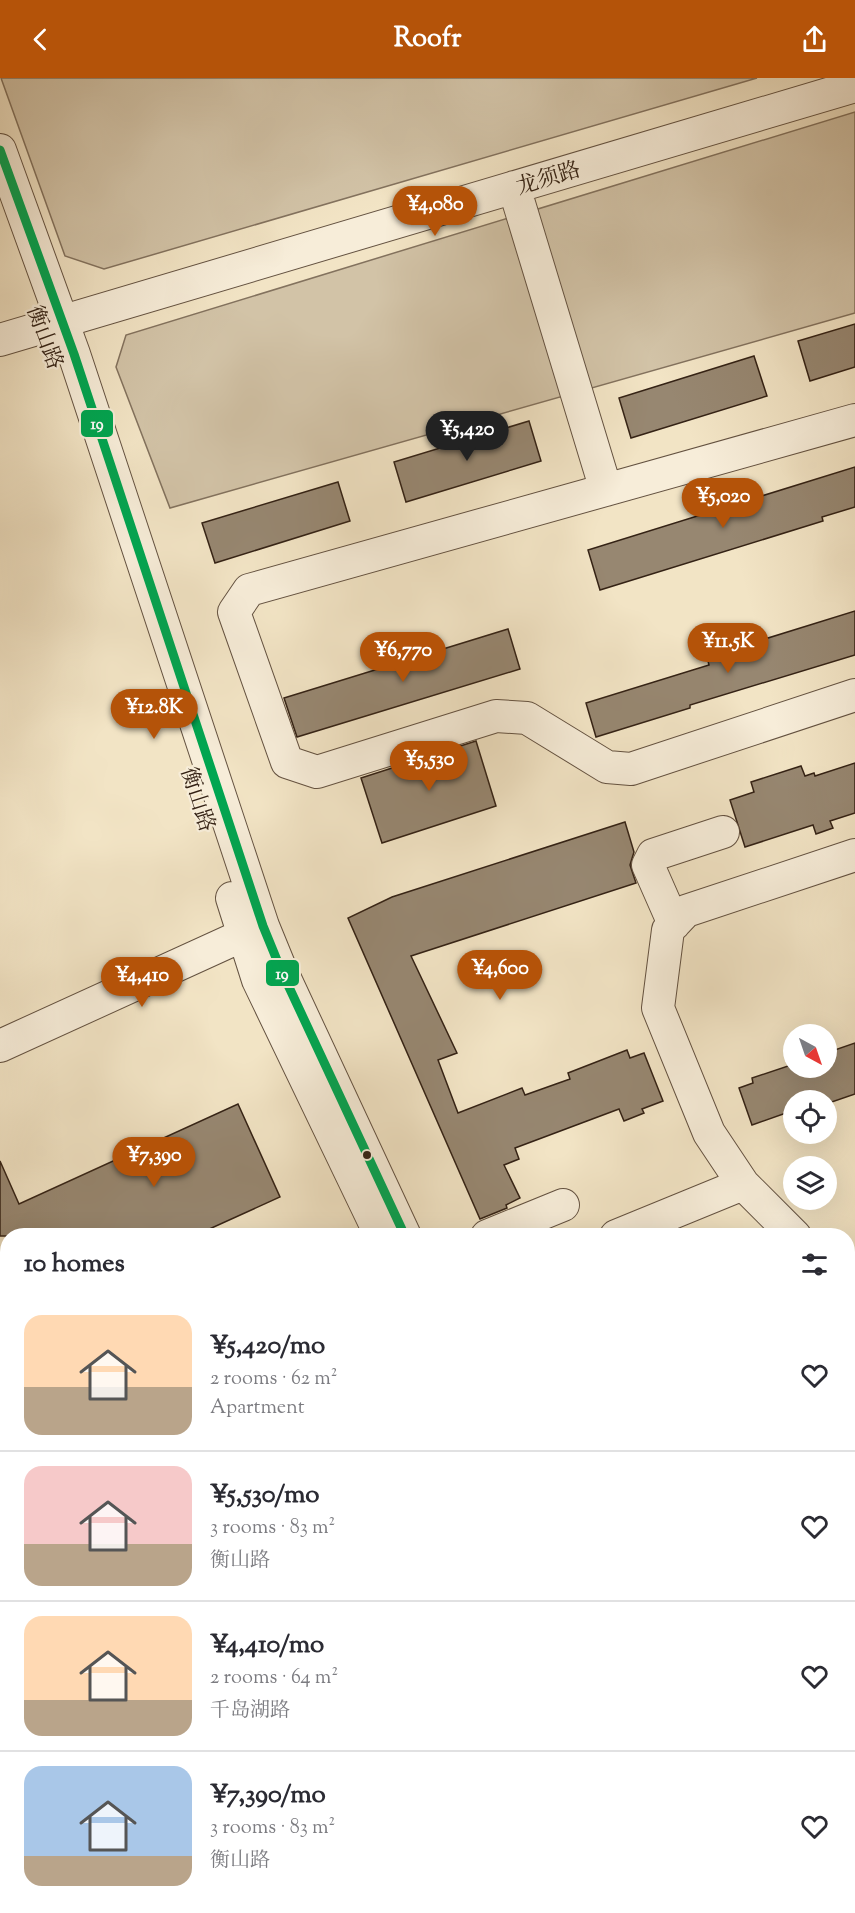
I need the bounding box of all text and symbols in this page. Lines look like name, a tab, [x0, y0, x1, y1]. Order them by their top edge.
text: Roofr	[394, 20, 461, 59]
icon: back	[24, 23, 57, 56]
icon: share	[798, 23, 831, 56]
street label: 龙须路	[513, 155, 585, 205]
pin: ¥4,080	[386, 186, 484, 237]
text: ¥4,080	[406, 191, 464, 220]
street label: 衡山路	[17, 302, 70, 375]
line badge: 19	[80, 409, 114, 438]
pin: ¥5,420	[418, 411, 516, 462]
text: 19	[90, 414, 104, 437]
text: ¥5,420	[440, 416, 494, 445]
pin: ¥5,020	[674, 478, 772, 529]
text: ¥5,020	[696, 483, 750, 512]
pin: ¥11.5K	[679, 623, 777, 674]
text: ¥11.5K	[702, 628, 754, 657]
pin: ¥6,770	[354, 632, 452, 683]
text: ¥6,770	[374, 637, 432, 666]
pin: ¥12.8K	[105, 689, 203, 740]
text: ¥12.8K	[125, 694, 183, 723]
pin: ¥5,530	[380, 741, 478, 792]
text: ¥5,530	[404, 746, 454, 775]
street label: 衡山路	[171, 764, 222, 836]
pin: ¥4,600	[451, 950, 549, 1001]
text: ¥4,600	[471, 955, 529, 984]
pin: ¥4,410	[93, 957, 191, 1008]
line badge: 19	[265, 959, 300, 987]
text: ¥4,410	[115, 962, 169, 991]
text: 19	[275, 964, 289, 987]
north arrow	[783, 1024, 837, 1078]
map controls	[783, 1024, 837, 1210]
button: locate	[783, 1090, 837, 1144]
pin: ¥7,390	[105, 1137, 203, 1188]
text: ¥7,390	[126, 1142, 182, 1171]
unlabelled marker	[361, 1149, 373, 1161]
button: layers	[783, 1156, 837, 1210]
text: 10 homes	[24, 1246, 125, 1283]
icon: filters	[798, 1248, 831, 1281]
text: ¥5,420/mo	[210, 1328, 325, 1365]
icon: home	[72, 1339, 144, 1411]
icon: heart	[798, 1359, 831, 1392]
text: 2 rooms · 62 m²	[210, 1365, 338, 1394]
text: Apartment	[210, 1394, 305, 1423]
text: ¥5,530/mo	[210, 1477, 320, 1514]
icon: home	[72, 1490, 144, 1562]
icon: heart	[798, 1510, 831, 1543]
text: 3 rooms · 83 m²	[210, 1514, 335, 1543]
text: 衡山路	[210, 1547, 270, 1576]
text: ¥4,410/mo	[210, 1627, 324, 1664]
icon: home	[72, 1640, 144, 1712]
icon: heart	[798, 1660, 831, 1693]
text: 2 rooms · 64 m²	[210, 1664, 338, 1693]
text: 千岛湖路	[210, 1697, 290, 1726]
text: ¥7,390/mo	[210, 1777, 326, 1814]
icon: home	[72, 1790, 144, 1862]
icon: heart	[798, 1810, 831, 1843]
text: 3 rooms · 83 m²	[210, 1814, 335, 1843]
text: 衡山路	[210, 1847, 270, 1876]

